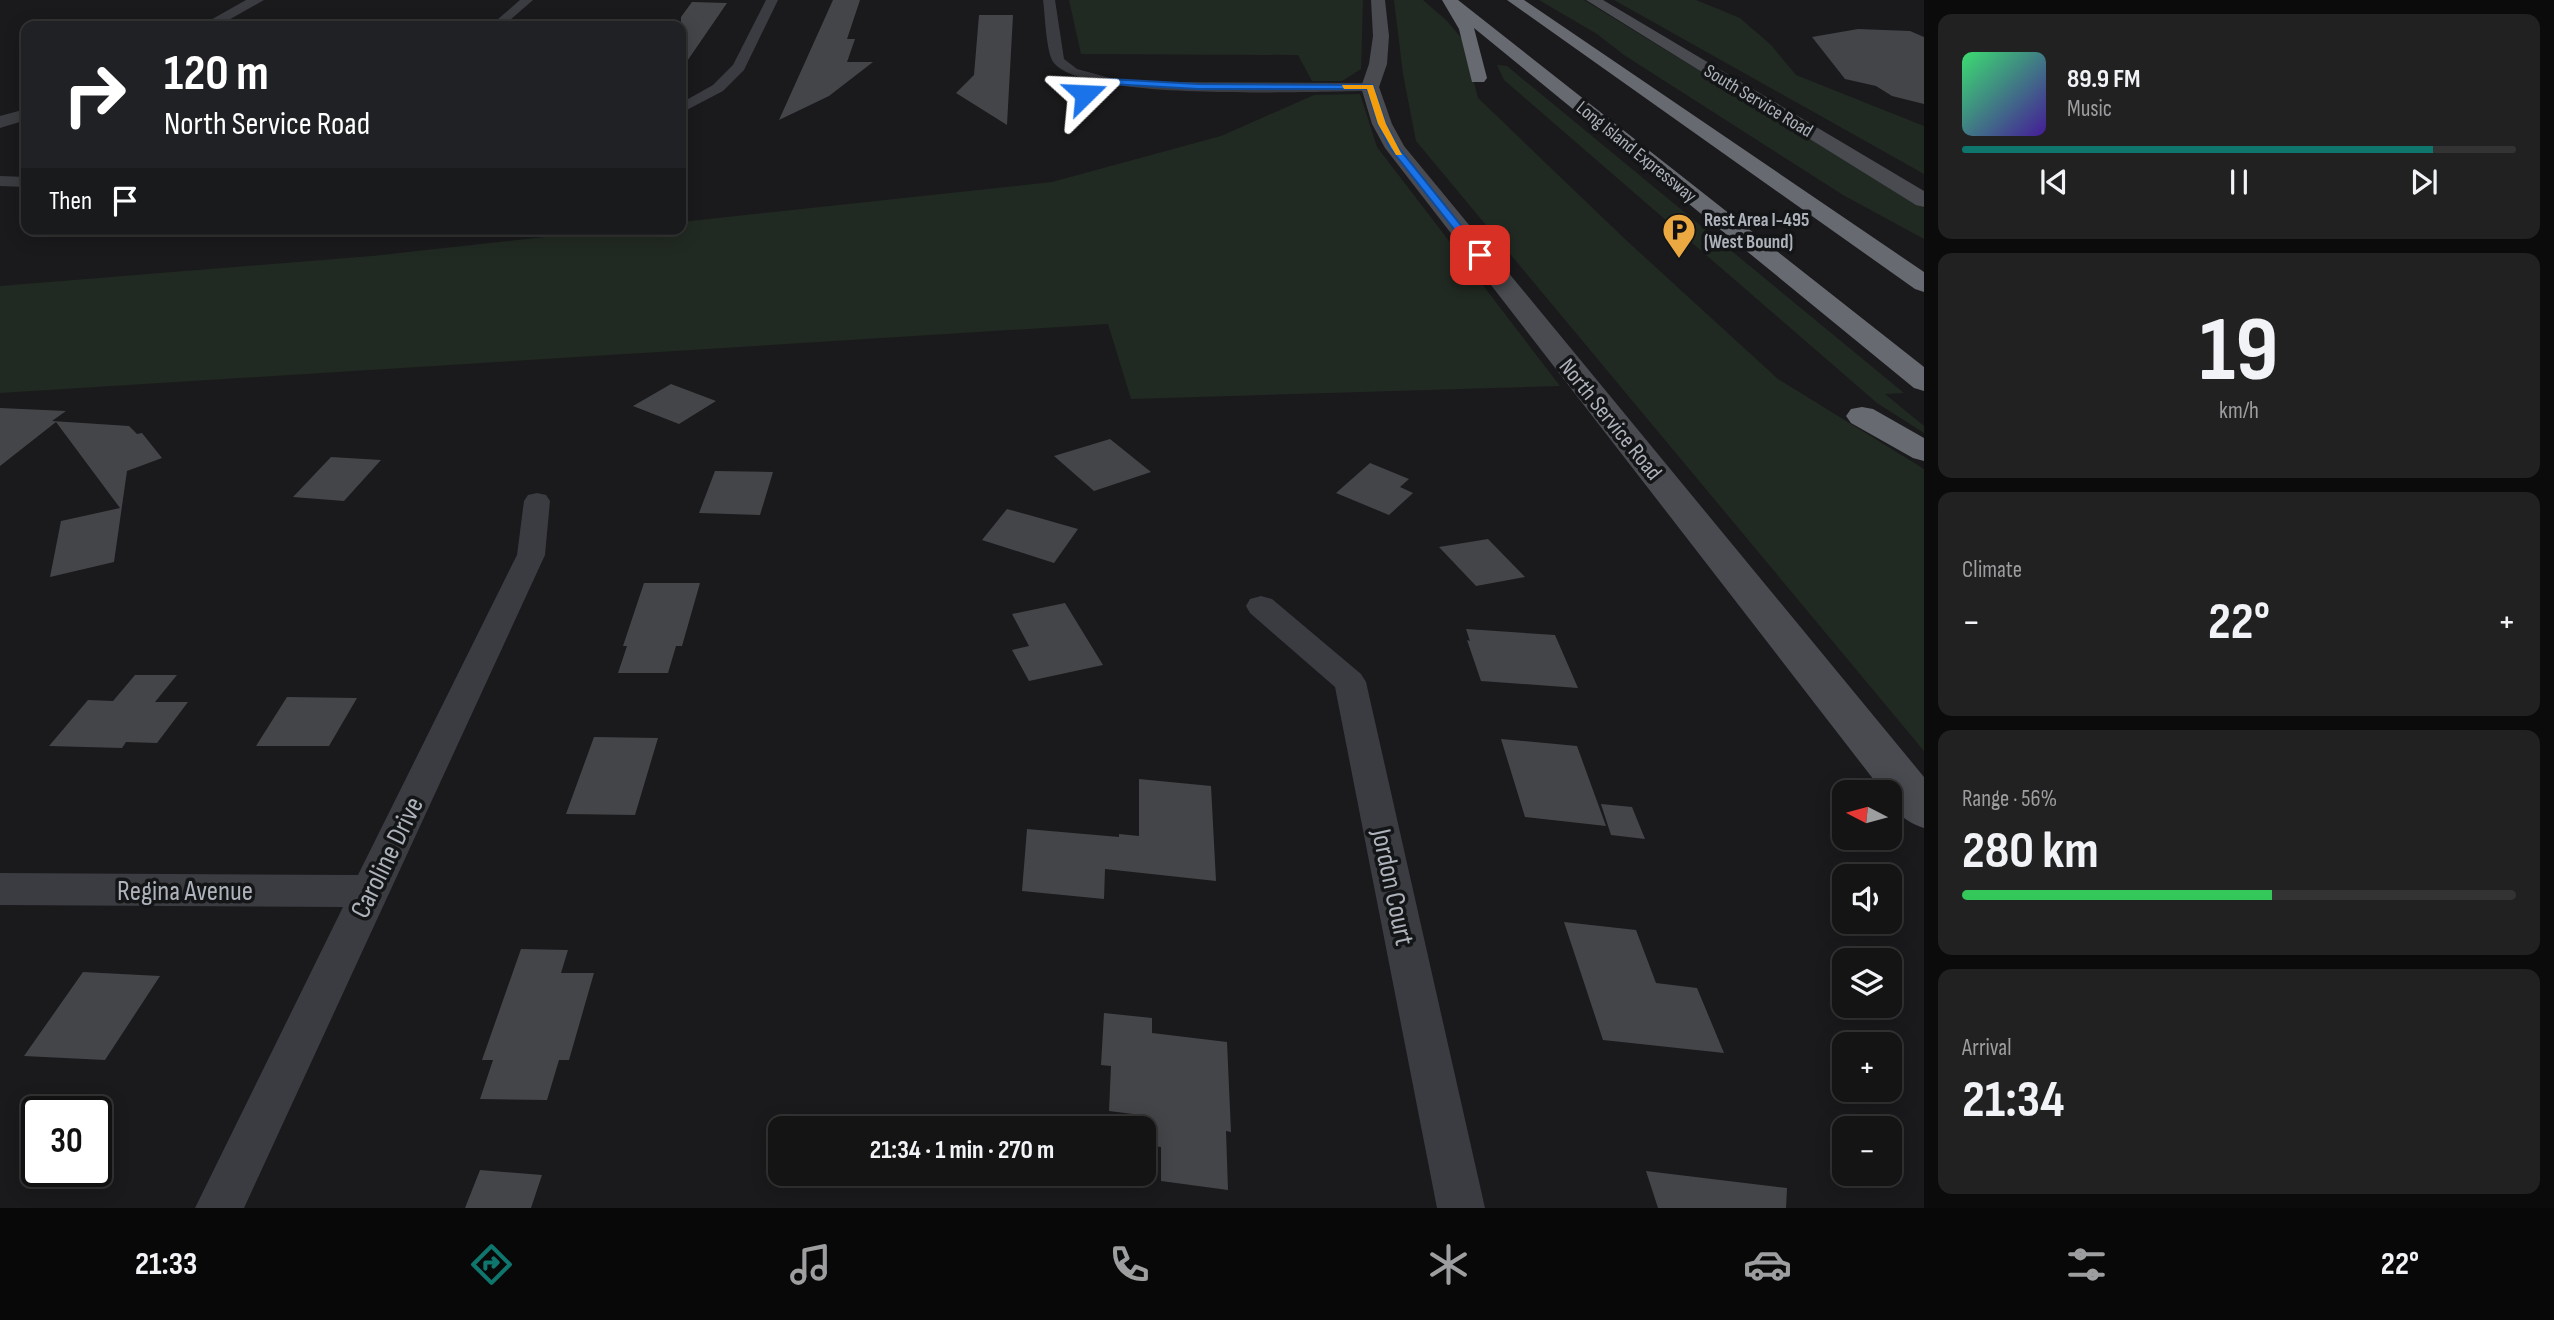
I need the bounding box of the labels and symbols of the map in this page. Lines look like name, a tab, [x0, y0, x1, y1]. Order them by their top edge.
position arrow	[1048, 57, 1122, 131]
street label: South Service Road	[1700, 60, 1817, 143]
street label: Long Island Expressway	[1571, 97, 1701, 208]
place label: Rest Area I-495 (West Bound)	[1704, 209, 1809, 254]
parking icon: Rest Area I-495 (West Bound)	[1660, 211, 1698, 260]
pin	[1450, 225, 1510, 285]
street label: North Service Road	[1553, 353, 1668, 486]
north arrow	[1832, 780, 1902, 850]
street label: Caroline Drive	[344, 792, 431, 924]
street label: Jordon Court	[1364, 825, 1421, 949]
street label: Regina Avenue	[117, 875, 253, 908]
speed limit sign: 30	[21, 1096, 112, 1187]

